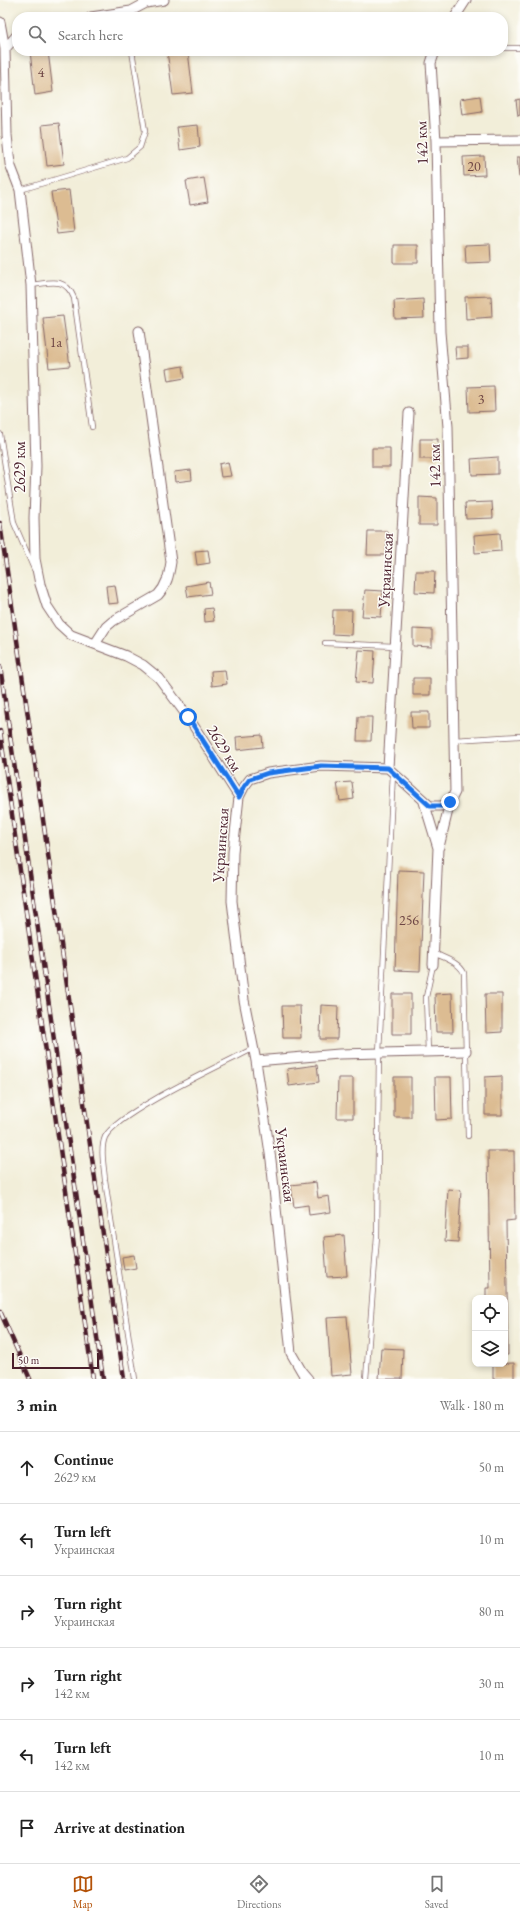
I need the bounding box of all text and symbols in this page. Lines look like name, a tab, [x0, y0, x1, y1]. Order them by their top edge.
search box	[12, 12, 508, 56]
icon: search	[26, 23, 48, 45]
text: Search here	[58, 25, 123, 44]
house number: 4	[38, 63, 45, 81]
street label: 142 км	[410, 121, 433, 165]
house number: 20	[467, 157, 481, 175]
house number: 1а	[50, 333, 63, 351]
house number: 3	[478, 390, 485, 408]
street label: 2629 км	[9, 441, 30, 493]
street label: 142 км	[424, 444, 445, 488]
street label: Украинская	[373, 532, 398, 609]
route start	[179, 708, 197, 726]
street label: 2629 км	[202, 721, 247, 776]
route end	[441, 793, 459, 811]
street label: Украинская	[207, 807, 234, 884]
house number: 256	[399, 911, 419, 929]
street label: Украинская	[270, 1126, 300, 1203]
map controls	[472, 1295, 508, 1367]
button: locate	[472, 1295, 508, 1331]
button: layers	[472, 1331, 508, 1367]
scale bar	[12, 1351, 99, 1370]
text: 50 m	[18, 1353, 39, 1367]
text: 3 min	[16, 1394, 57, 1416]
text: Walk · 180 m	[440, 1397, 504, 1414]
text: Continue	[54, 1450, 114, 1469]
icon: ahead	[16, 1457, 38, 1479]
text: 50 m	[479, 1459, 504, 1476]
text: 2629 км	[54, 1469, 96, 1486]
text: Turn left	[54, 1522, 111, 1541]
icon: left	[16, 1529, 38, 1551]
text: 10 m	[479, 1531, 504, 1548]
text: Украинская	[54, 1541, 115, 1558]
text: Turn right	[54, 1594, 122, 1613]
icon: right	[16, 1601, 38, 1623]
text: 80 m	[479, 1603, 504, 1620]
text: Украинская	[54, 1613, 115, 1630]
text: Turn right	[54, 1666, 122, 1685]
icon: right	[16, 1673, 38, 1695]
text: 30 m	[479, 1675, 504, 1692]
text: 142 км	[54, 1685, 90, 1702]
text: Turn left	[54, 1738, 111, 1757]
icon: left	[16, 1745, 38, 1767]
text: 10 m	[479, 1747, 504, 1764]
text: 142 км	[54, 1757, 90, 1774]
icon: arrive	[16, 1817, 38, 1839]
text: Arrive at destination	[54, 1818, 185, 1837]
tab: Map	[72, 1873, 94, 1911]
tab: Directions	[237, 1873, 281, 1911]
tab: Saved	[425, 1873, 448, 1911]

